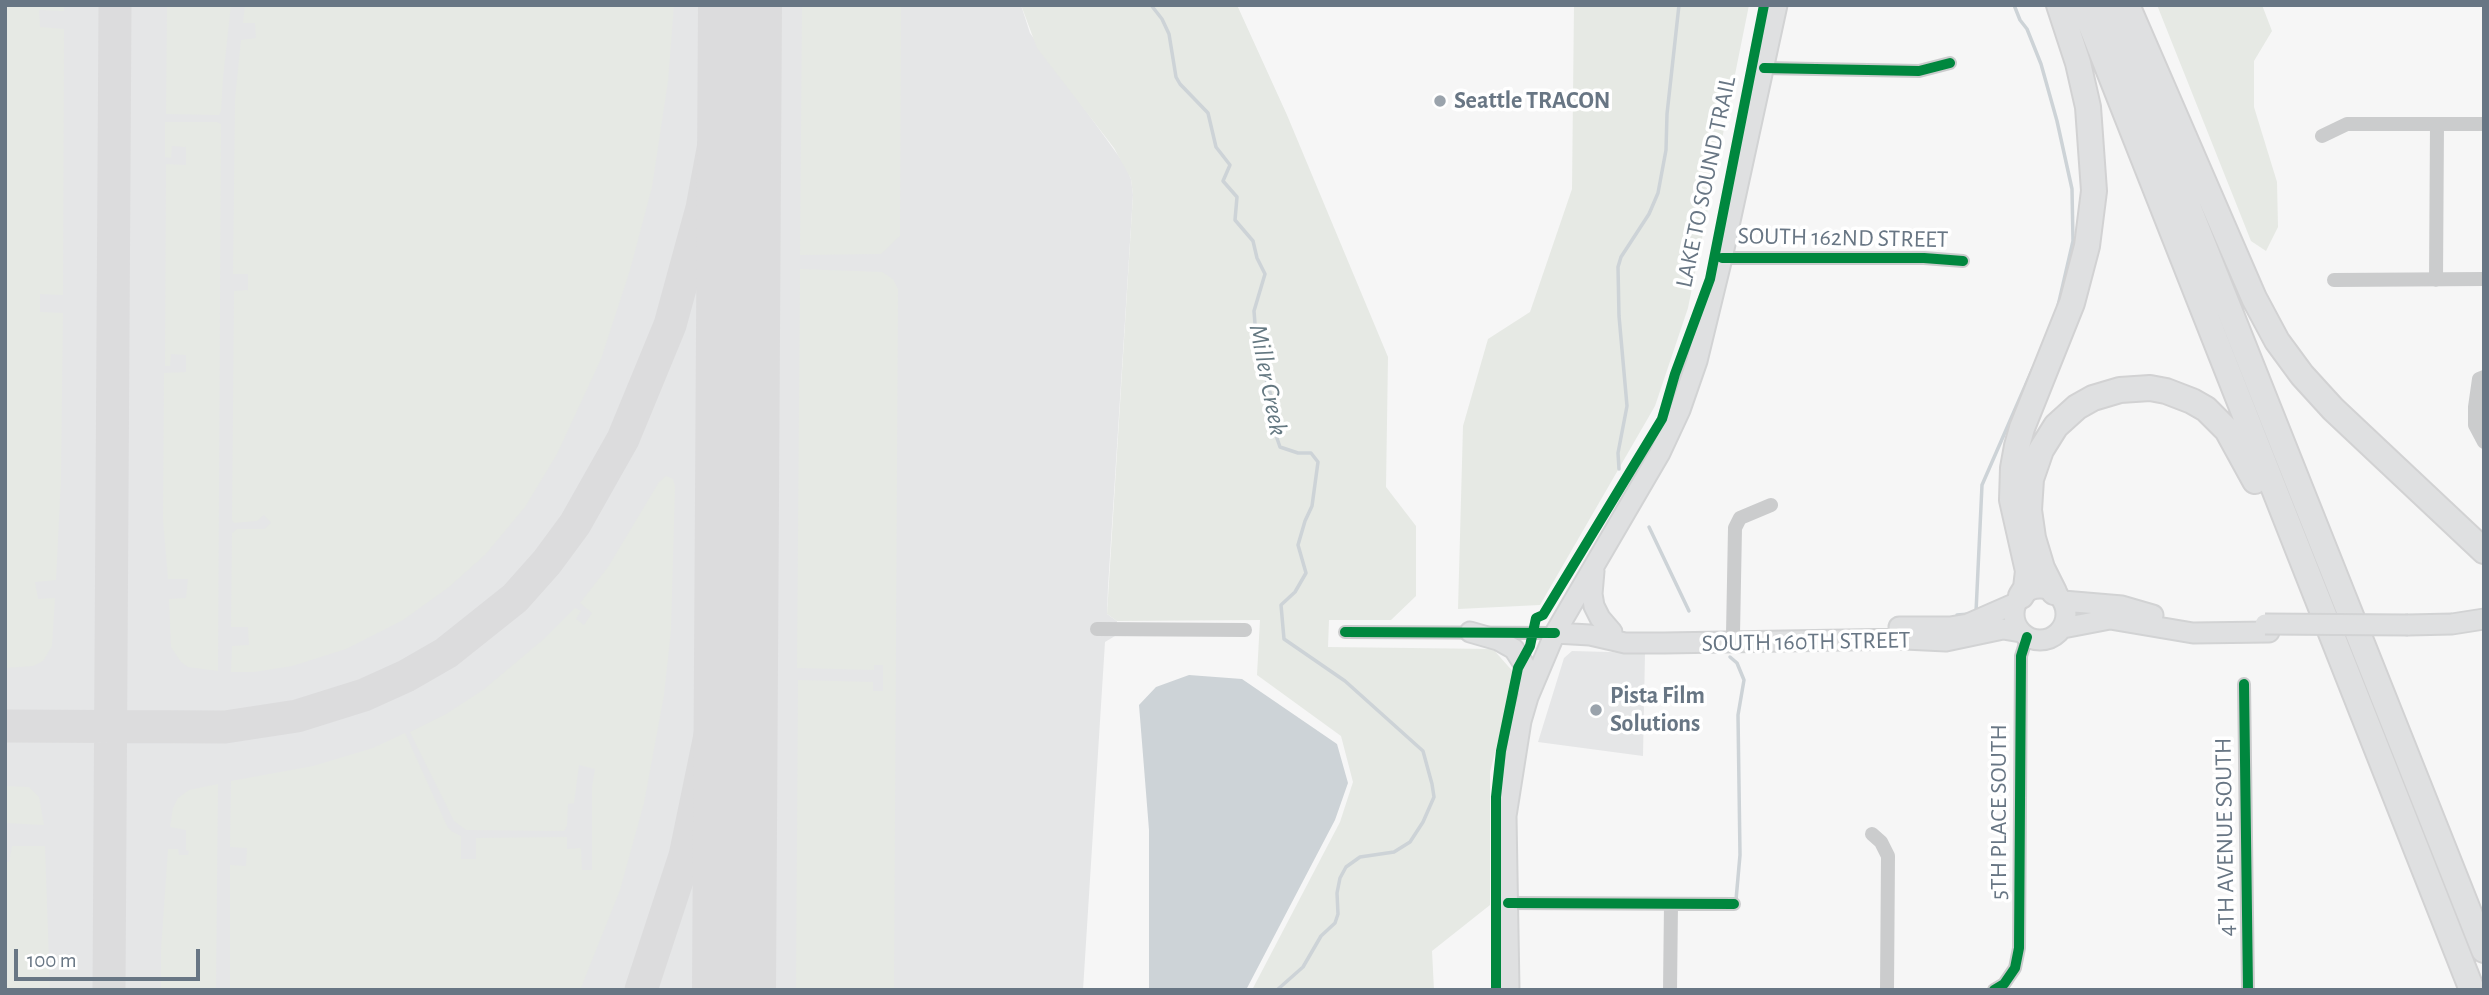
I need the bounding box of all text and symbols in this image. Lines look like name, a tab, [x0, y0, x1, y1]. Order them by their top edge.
street label: LAKE TO SOUND TRAIL	[1670, 74, 1742, 290]
place label: Seattle TRACON	[1454, 87, 1610, 115]
marker: Seattle TRACON	[1432, 93, 1448, 109]
street label: SOUTH 162ND STREET	[1737, 222, 1949, 254]
water label: Miller Creek	[1242, 322, 1294, 438]
street label: SOUTH 160TH STREET	[1701, 626, 1911, 658]
place label: Pista Film Solutions	[1610, 682, 1705, 738]
marker: Pista Film Solutions	[1588, 702, 1604, 718]
street label: 5TH PLACE SOUTH	[1985, 724, 2013, 900]
street label: 4TH AVENUE SOUTH	[2209, 737, 2241, 937]
scale bar	[18, 936, 203, 980]
text: 100 m	[27, 950, 77, 971]

